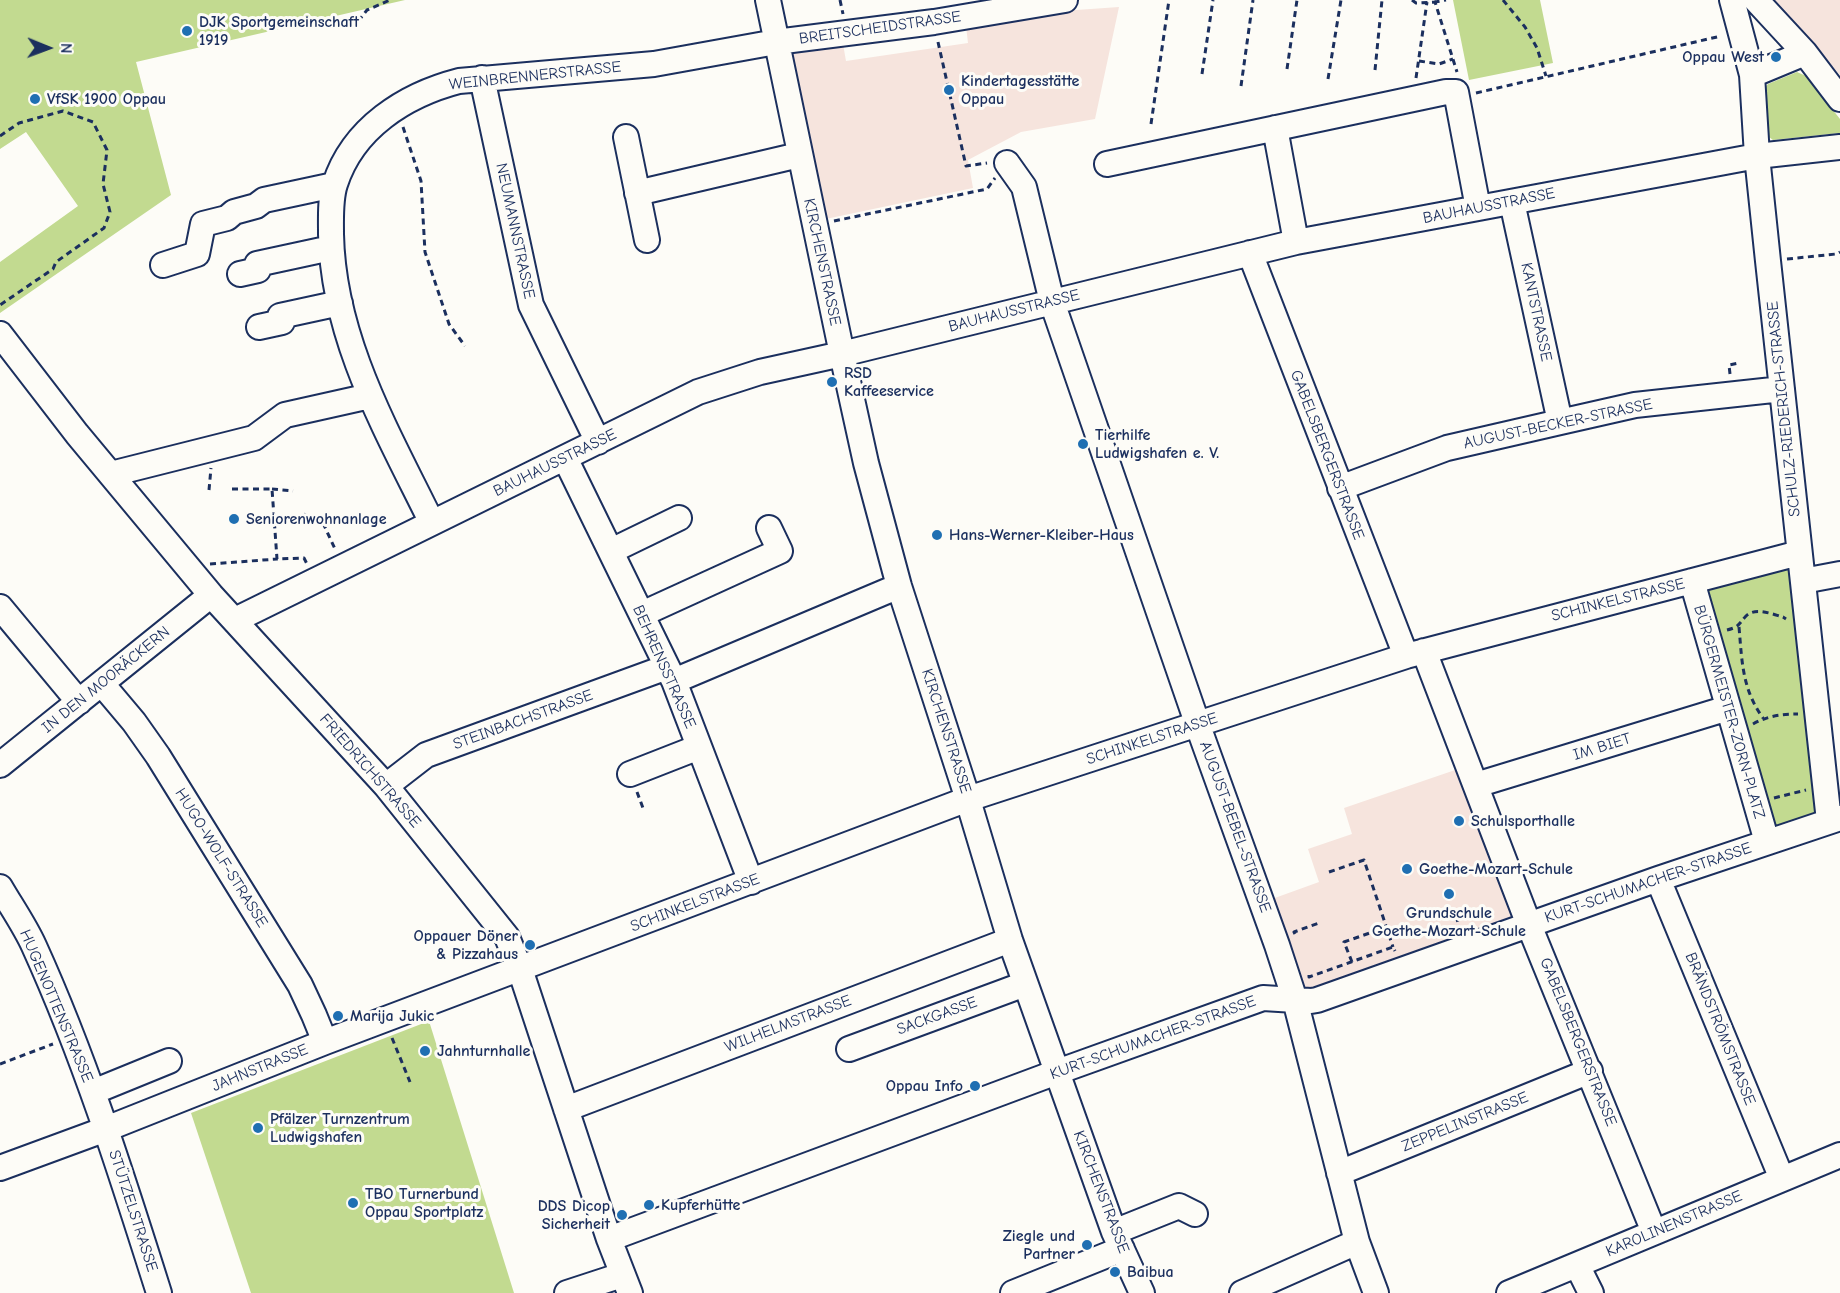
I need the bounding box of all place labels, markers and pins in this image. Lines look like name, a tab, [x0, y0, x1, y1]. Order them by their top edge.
place label: DJK Sportgemeinschaft 1919	[199, 12, 359, 50]
marker: DJK Sportgemeinschaft 1919	[180, 24, 194, 38]
place label: Oppau West	[1682, 47, 1764, 67]
marker: Oppau West	[1769, 50, 1783, 64]
place label: Kindertagesstätte Oppau	[961, 71, 1079, 109]
marker: Kindertagesstätte Oppau	[942, 83, 956, 97]
place label: VfSK 1900 Oppau	[47, 89, 166, 109]
marker: VfSK 1900 Oppau	[28, 92, 42, 106]
place label: RSD Kaffeeservice	[844, 363, 934, 401]
marker: RSD Kaffeeservice	[825, 375, 839, 389]
place label: Tierhilfe Ludwigshafen e. V.	[1095, 425, 1219, 463]
marker: Tierhilfe Ludwigshafen e. V.	[1076, 437, 1090, 451]
place label: Seniorenwohnanlage	[246, 509, 387, 529]
marker: Seniorenwohnanlage	[227, 512, 241, 526]
place label: Hans-Werner-Kleiber-Haus	[949, 525, 1134, 545]
marker: Hans-Werner-Kleiber-Haus	[930, 528, 944, 542]
place label: Schulsporthalle	[1471, 811, 1575, 831]
marker: Schulsporthalle	[1452, 814, 1466, 828]
place label: Goethe-Mozart-Schule	[1419, 859, 1573, 879]
marker: Goethe-Mozart-Schule	[1400, 862, 1414, 876]
marker: Grundschule Goethe-Mozart-Schule	[1442, 887, 1456, 901]
place label: Grundschule Goethe-Mozart-Schule	[1372, 903, 1526, 941]
place label: Oppauer Döner & Pizzahaus	[413, 926, 518, 964]
marker: Oppauer Döner & Pizzahaus	[523, 938, 537, 952]
place label: Marija Jukic	[350, 1006, 434, 1026]
marker: Marija Jukic	[331, 1009, 345, 1023]
place label: Jahnturnhalle	[437, 1041, 530, 1061]
marker: Jahnturnhalle	[418, 1044, 432, 1058]
place label: Oppau Info	[886, 1076, 963, 1096]
marker: Oppau Info	[968, 1079, 982, 1093]
place label: Pfälzer Turnzentrum Ludwigshafen	[270, 1109, 410, 1147]
marker: Pfälzer Turnzentrum Ludwigshafen	[251, 1121, 265, 1135]
place label: TBO Turnerbund Oppau Sportplatz	[365, 1184, 483, 1222]
place label: Kupferhütte	[661, 1195, 740, 1215]
marker: TBO Turnerbund Oppau Sportplatz	[346, 1196, 360, 1210]
place label: DDS Dicop Sicherheit	[538, 1196, 610, 1234]
marker: Kupferhütte	[642, 1198, 656, 1212]
marker: DDS Dicop Sicherheit	[615, 1208, 629, 1222]
place label: Ziegle und Partner	[1003, 1226, 1075, 1264]
marker: Ziegle und Partner	[1080, 1238, 1094, 1252]
place label: Baibua	[1127, 1262, 1174, 1282]
marker: Baibua	[1108, 1265, 1122, 1279]

